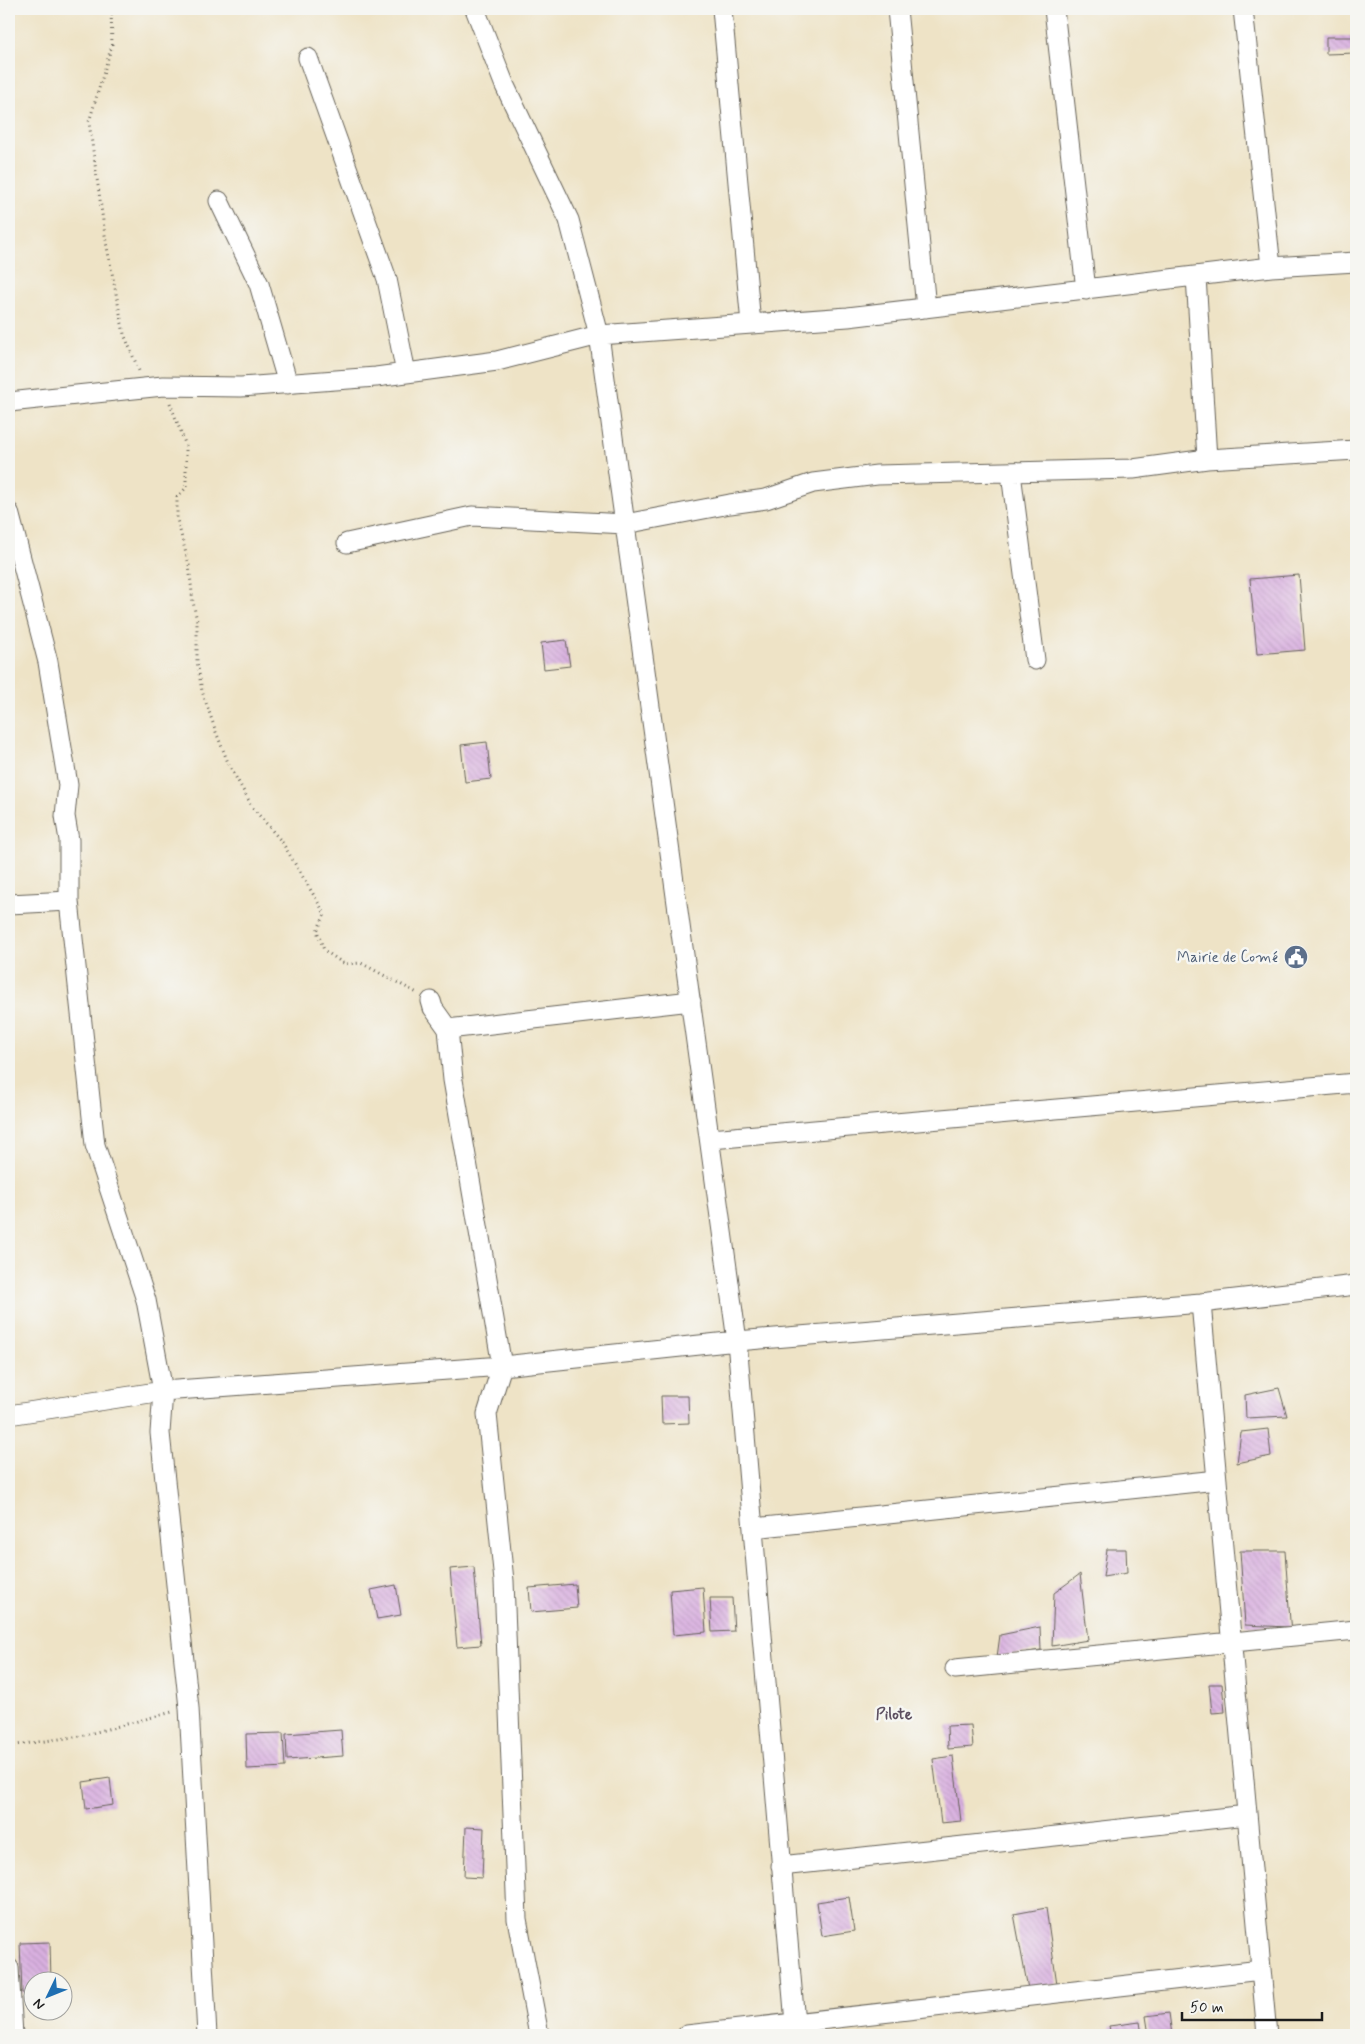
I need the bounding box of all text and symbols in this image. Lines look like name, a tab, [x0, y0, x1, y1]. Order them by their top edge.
public building icon: Mairie de Comé	[1283, 944, 1309, 970]
place label: Mairie de Comé	[1177, 948, 1278, 968]
district label: Pilote	[876, 1704, 913, 1725]
north arrow	[22, 1972, 72, 2022]
scale bar	[1182, 1989, 1322, 2021]
text: N	[29, 1995, 49, 2014]
text: 50 m	[1190, 1998, 1224, 2018]

